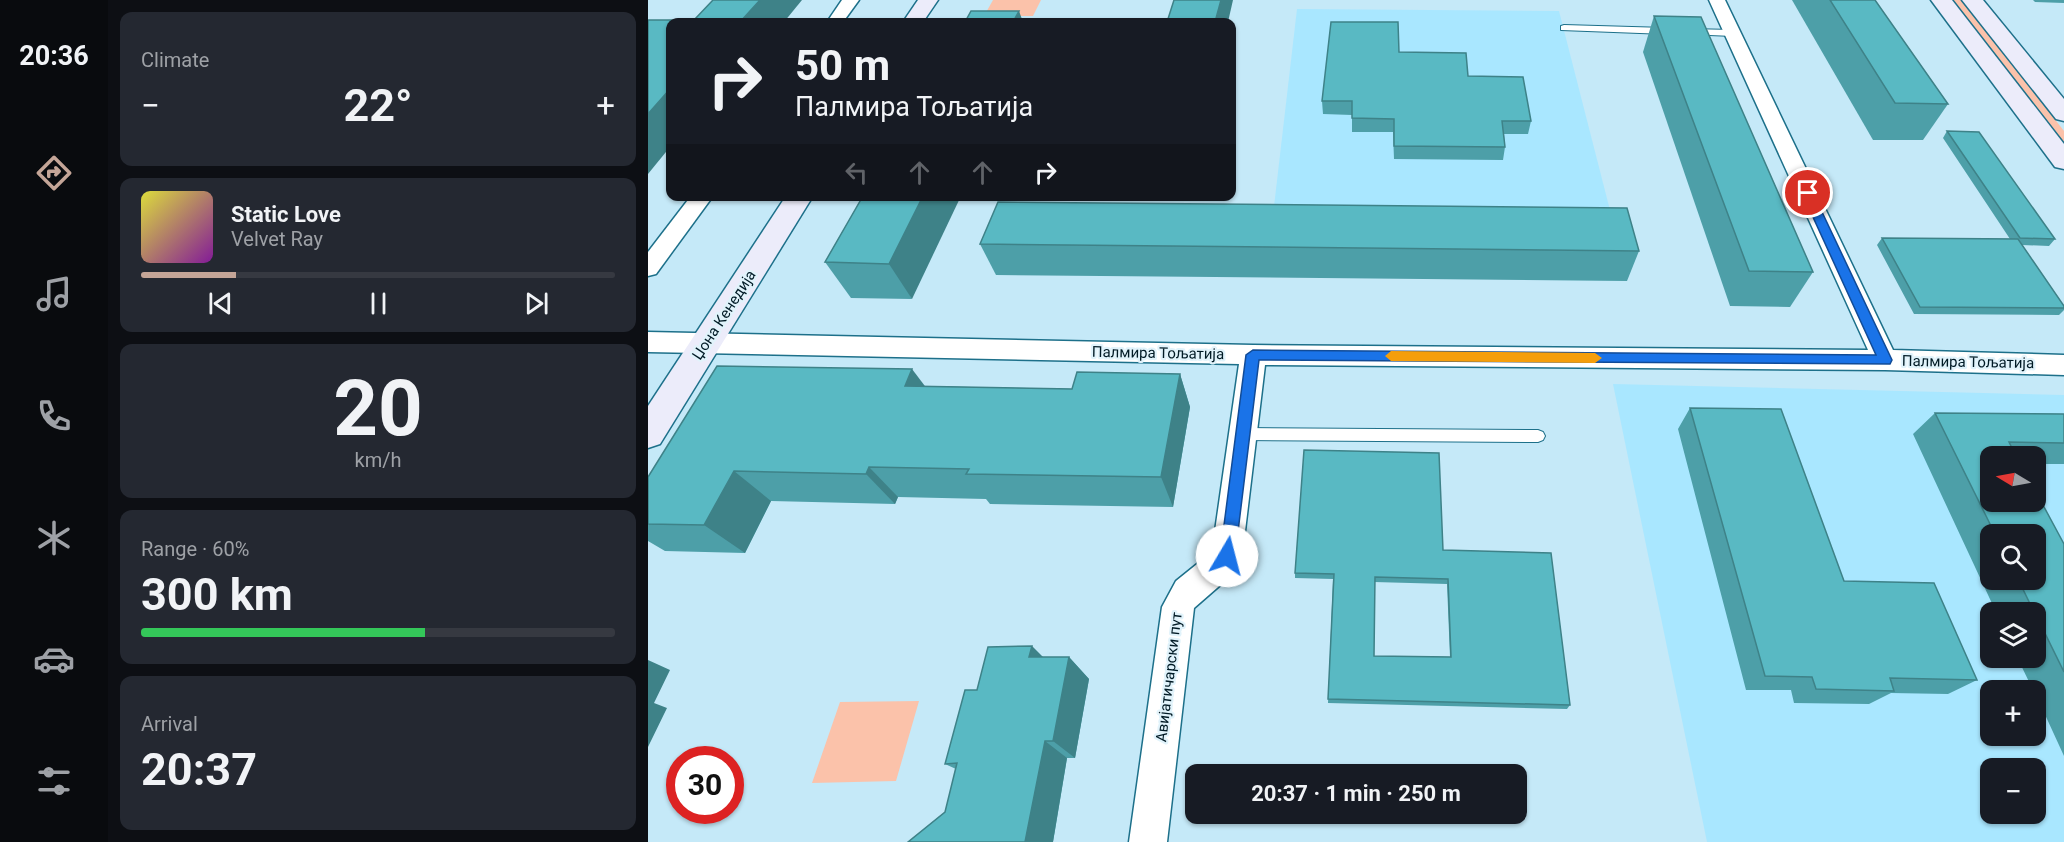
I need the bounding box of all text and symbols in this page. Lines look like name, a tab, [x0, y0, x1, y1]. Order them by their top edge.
text: 20:36	[19, 40, 89, 72]
text: 50 m	[795, 41, 890, 90]
icon: right	[696, 42, 774, 120]
text: Climate	[141, 48, 209, 72]
text: 22°	[343, 79, 413, 132]
text: −	[141, 86, 160, 125]
text: +	[596, 86, 615, 125]
text: Палмира Тољатија	[795, 91, 1033, 123]
icon: directions	[33, 152, 75, 194]
icon: left	[840, 156, 873, 189]
icon: ahead	[903, 156, 936, 189]
icon: ahead	[966, 156, 999, 189]
icon: right	[1029, 156, 1062, 189]
pin	[1782, 167, 1833, 218]
icon: arrive	[1791, 176, 1824, 209]
text: Static Love	[231, 202, 341, 227]
text: Velvet Ray	[231, 227, 323, 251]
street label: Џона Кенедија	[688, 267, 760, 363]
icon: music	[33, 273, 75, 315]
icon: previous	[204, 287, 237, 320]
icon: pause	[362, 287, 395, 320]
icon: next	[520, 287, 553, 320]
street label: Палмира Тољатија	[1092, 343, 1224, 363]
street label: Палмира Тољатија	[1902, 352, 2034, 372]
text: 20	[333, 363, 423, 454]
icon: phone	[33, 395, 75, 437]
north arrow	[1980, 446, 2046, 512]
map controls	[1980, 446, 2046, 824]
text: km/h	[355, 448, 401, 472]
icon: climate	[33, 517, 75, 559]
position arrow	[1195, 524, 1259, 588]
button: search	[1980, 524, 2046, 590]
text: Range · 60%	[141, 537, 249, 561]
text: 300 km	[141, 568, 293, 621]
button: layers	[1980, 602, 2046, 668]
street label: Авијатичарски пут	[1152, 611, 1186, 743]
icon: car	[33, 638, 75, 680]
button: +	[1980, 680, 2046, 746]
text: Arrival	[141, 712, 198, 736]
text: 20:37	[141, 743, 257, 796]
speed limit sign: 30	[666, 746, 744, 824]
button: −	[1980, 758, 2046, 824]
icon: filters	[33, 760, 75, 802]
text: 20:37 · 1 min · 250 m	[1251, 781, 1461, 806]

